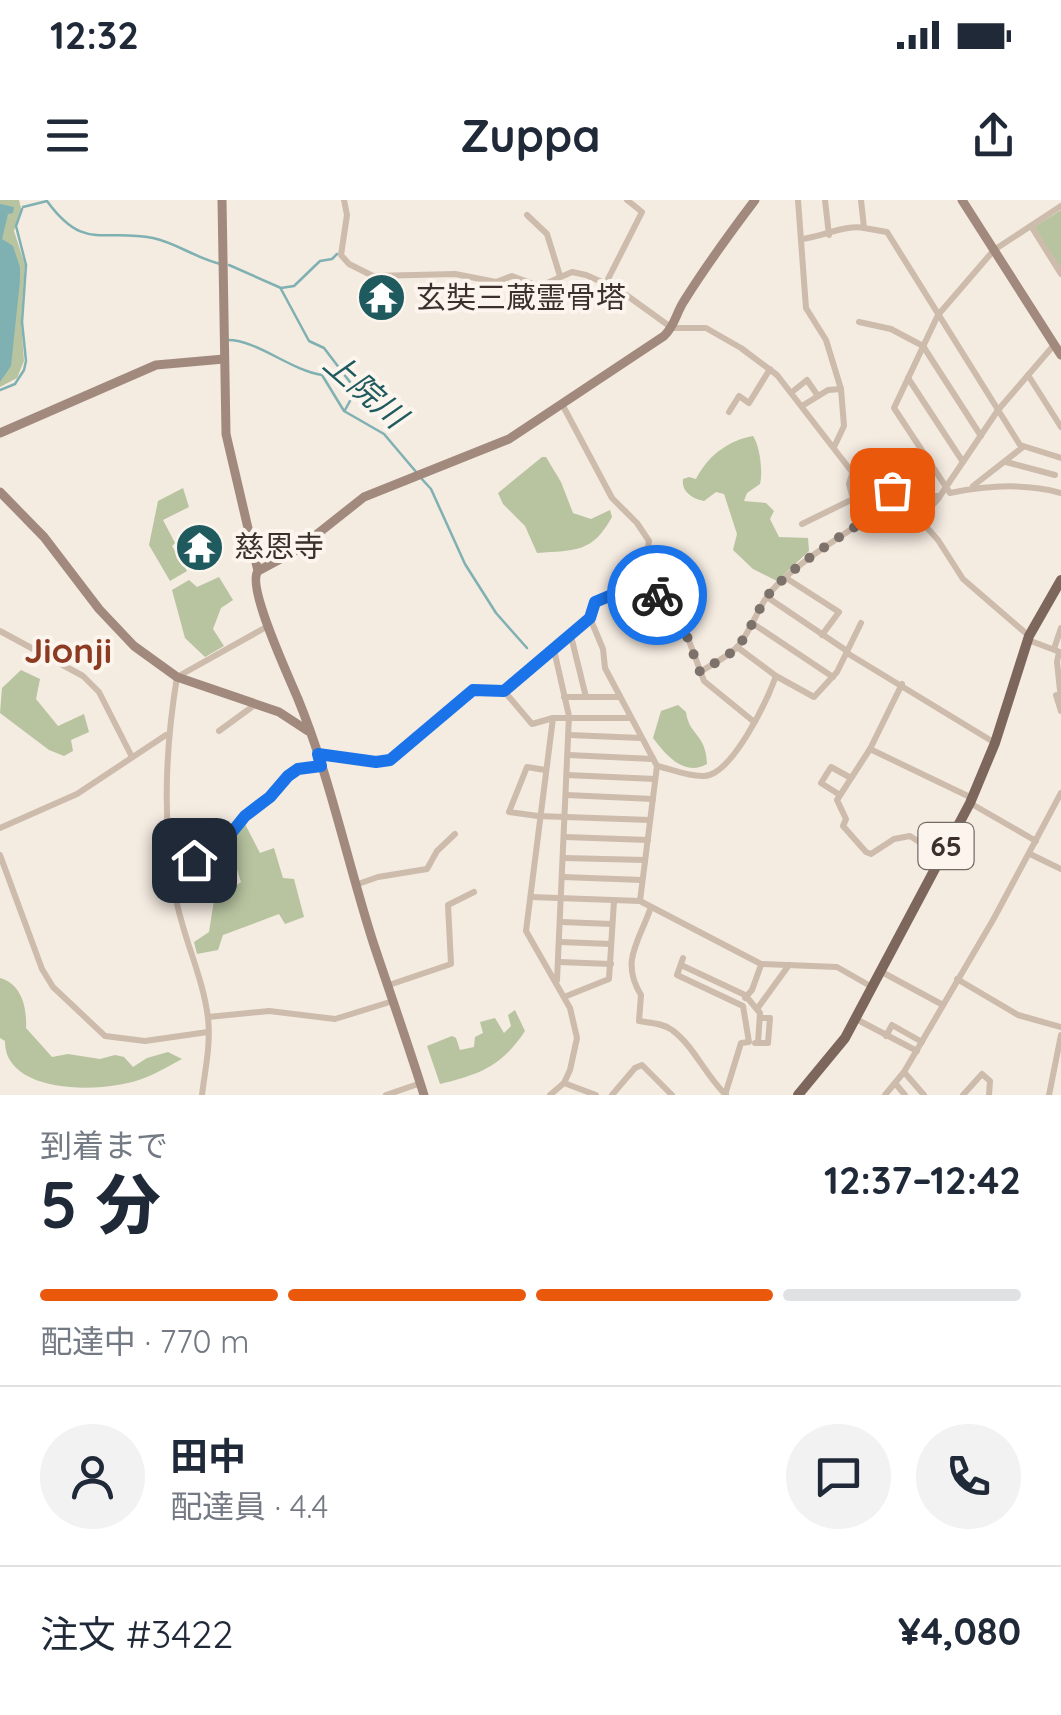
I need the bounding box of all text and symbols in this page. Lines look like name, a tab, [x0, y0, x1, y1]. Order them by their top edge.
text: 12:32	[50, 11, 139, 59]
text: Zuppa	[460, 107, 601, 163]
icon: menu	[40, 108, 95, 163]
icon: share	[966, 108, 1021, 163]
temple icon: 玄奘三蔵霊骨塔	[355, 272, 407, 324]
place label: 玄奘三蔵霊骨塔	[416, 278, 626, 316]
water label: 上院川	[316, 343, 417, 438]
pin	[850, 448, 935, 533]
icon: bag	[865, 463, 920, 518]
temple icon: 慈恩寺	[173, 521, 225, 573]
place label: 慈恩寺	[234, 527, 324, 565]
courier	[607, 545, 707, 645]
icon: bike	[630, 568, 685, 623]
district label: Jionji	[24, 628, 112, 672]
pin	[152, 818, 237, 903]
road number: 65	[918, 823, 974, 869]
icon: home	[167, 833, 222, 888]
text: 到着まで	[40, 1125, 168, 1165]
text: 12:37–12:42	[824, 1156, 1021, 1204]
text: 5 分	[40, 1163, 161, 1244]
text: 配達中 · 770 m	[40, 1321, 250, 1361]
button: person	[40, 1424, 145, 1529]
button: chat	[786, 1424, 891, 1529]
button: phone	[916, 1424, 1021, 1529]
text: 田中	[170, 1432, 246, 1480]
text: 配達員 · 4.4	[170, 1486, 328, 1526]
text: ¥4,080	[898, 1607, 1021, 1655]
text: 注文 #3422	[40, 1610, 233, 1658]

